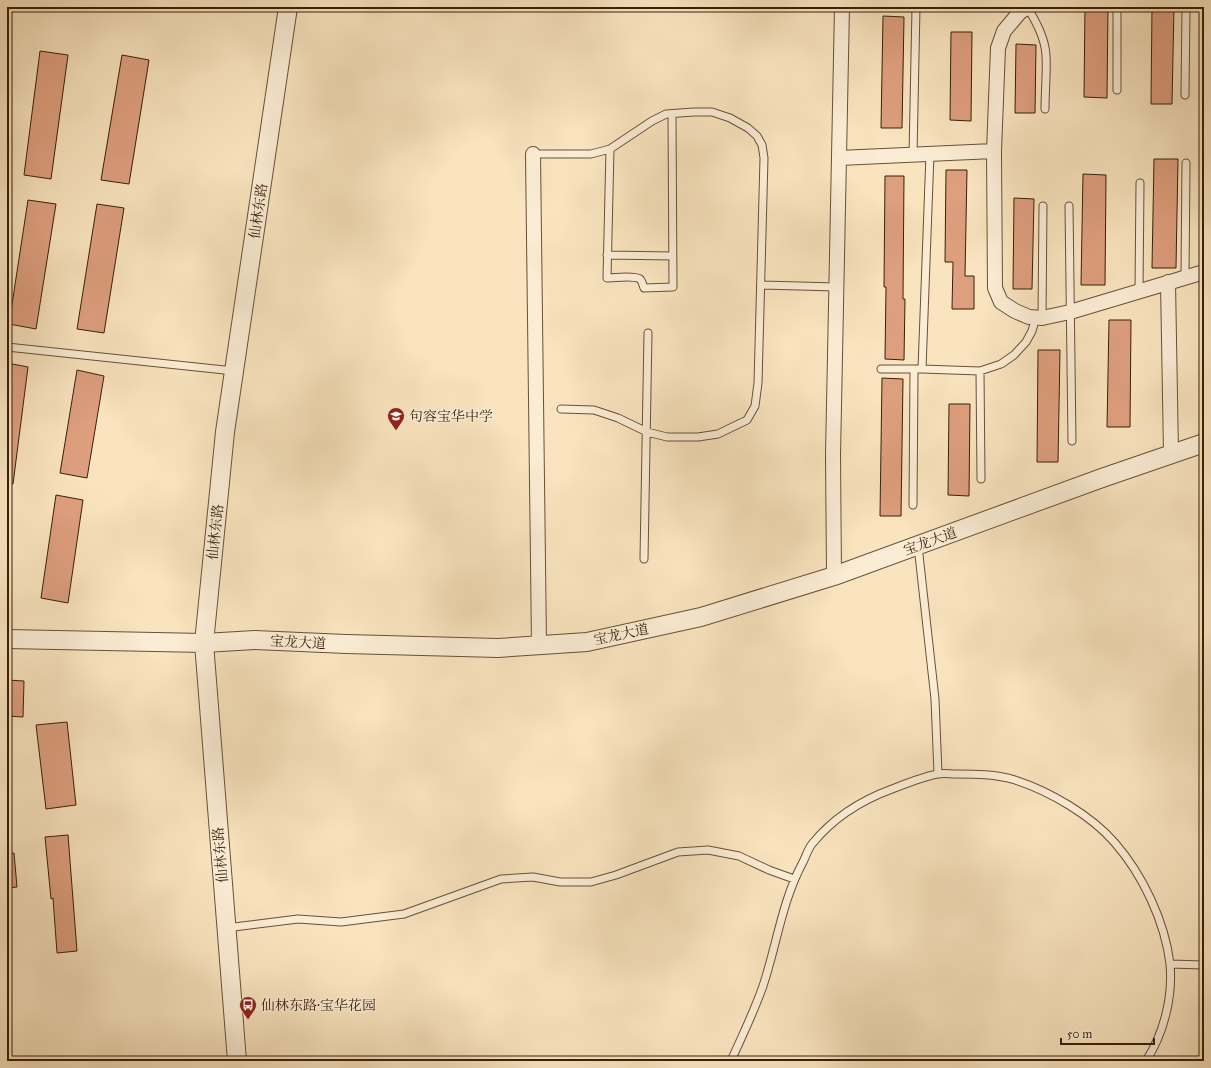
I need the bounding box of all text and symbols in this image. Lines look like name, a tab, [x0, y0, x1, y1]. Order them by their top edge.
street label: 仙林东路	[246, 182, 271, 240]
school or university icon: 句容宝华中学	[386, 406, 406, 431]
place label: 句容宝华中学	[409, 408, 493, 425]
street label: 仙林东路	[204, 503, 227, 561]
street label: 宝龙大道	[901, 524, 959, 559]
street label: 宝龙大道	[592, 620, 650, 649]
street label: 宝龙大道	[270, 633, 326, 652]
street label: 仙林东路	[210, 826, 231, 884]
bus stop icon: 仙林东路·宝华花园	[238, 995, 258, 1020]
place label: 仙林东路·宝华花园	[261, 997, 376, 1014]
scale bar	[1061, 1020, 1154, 1046]
text: 50 m	[1067, 1027, 1092, 1041]

